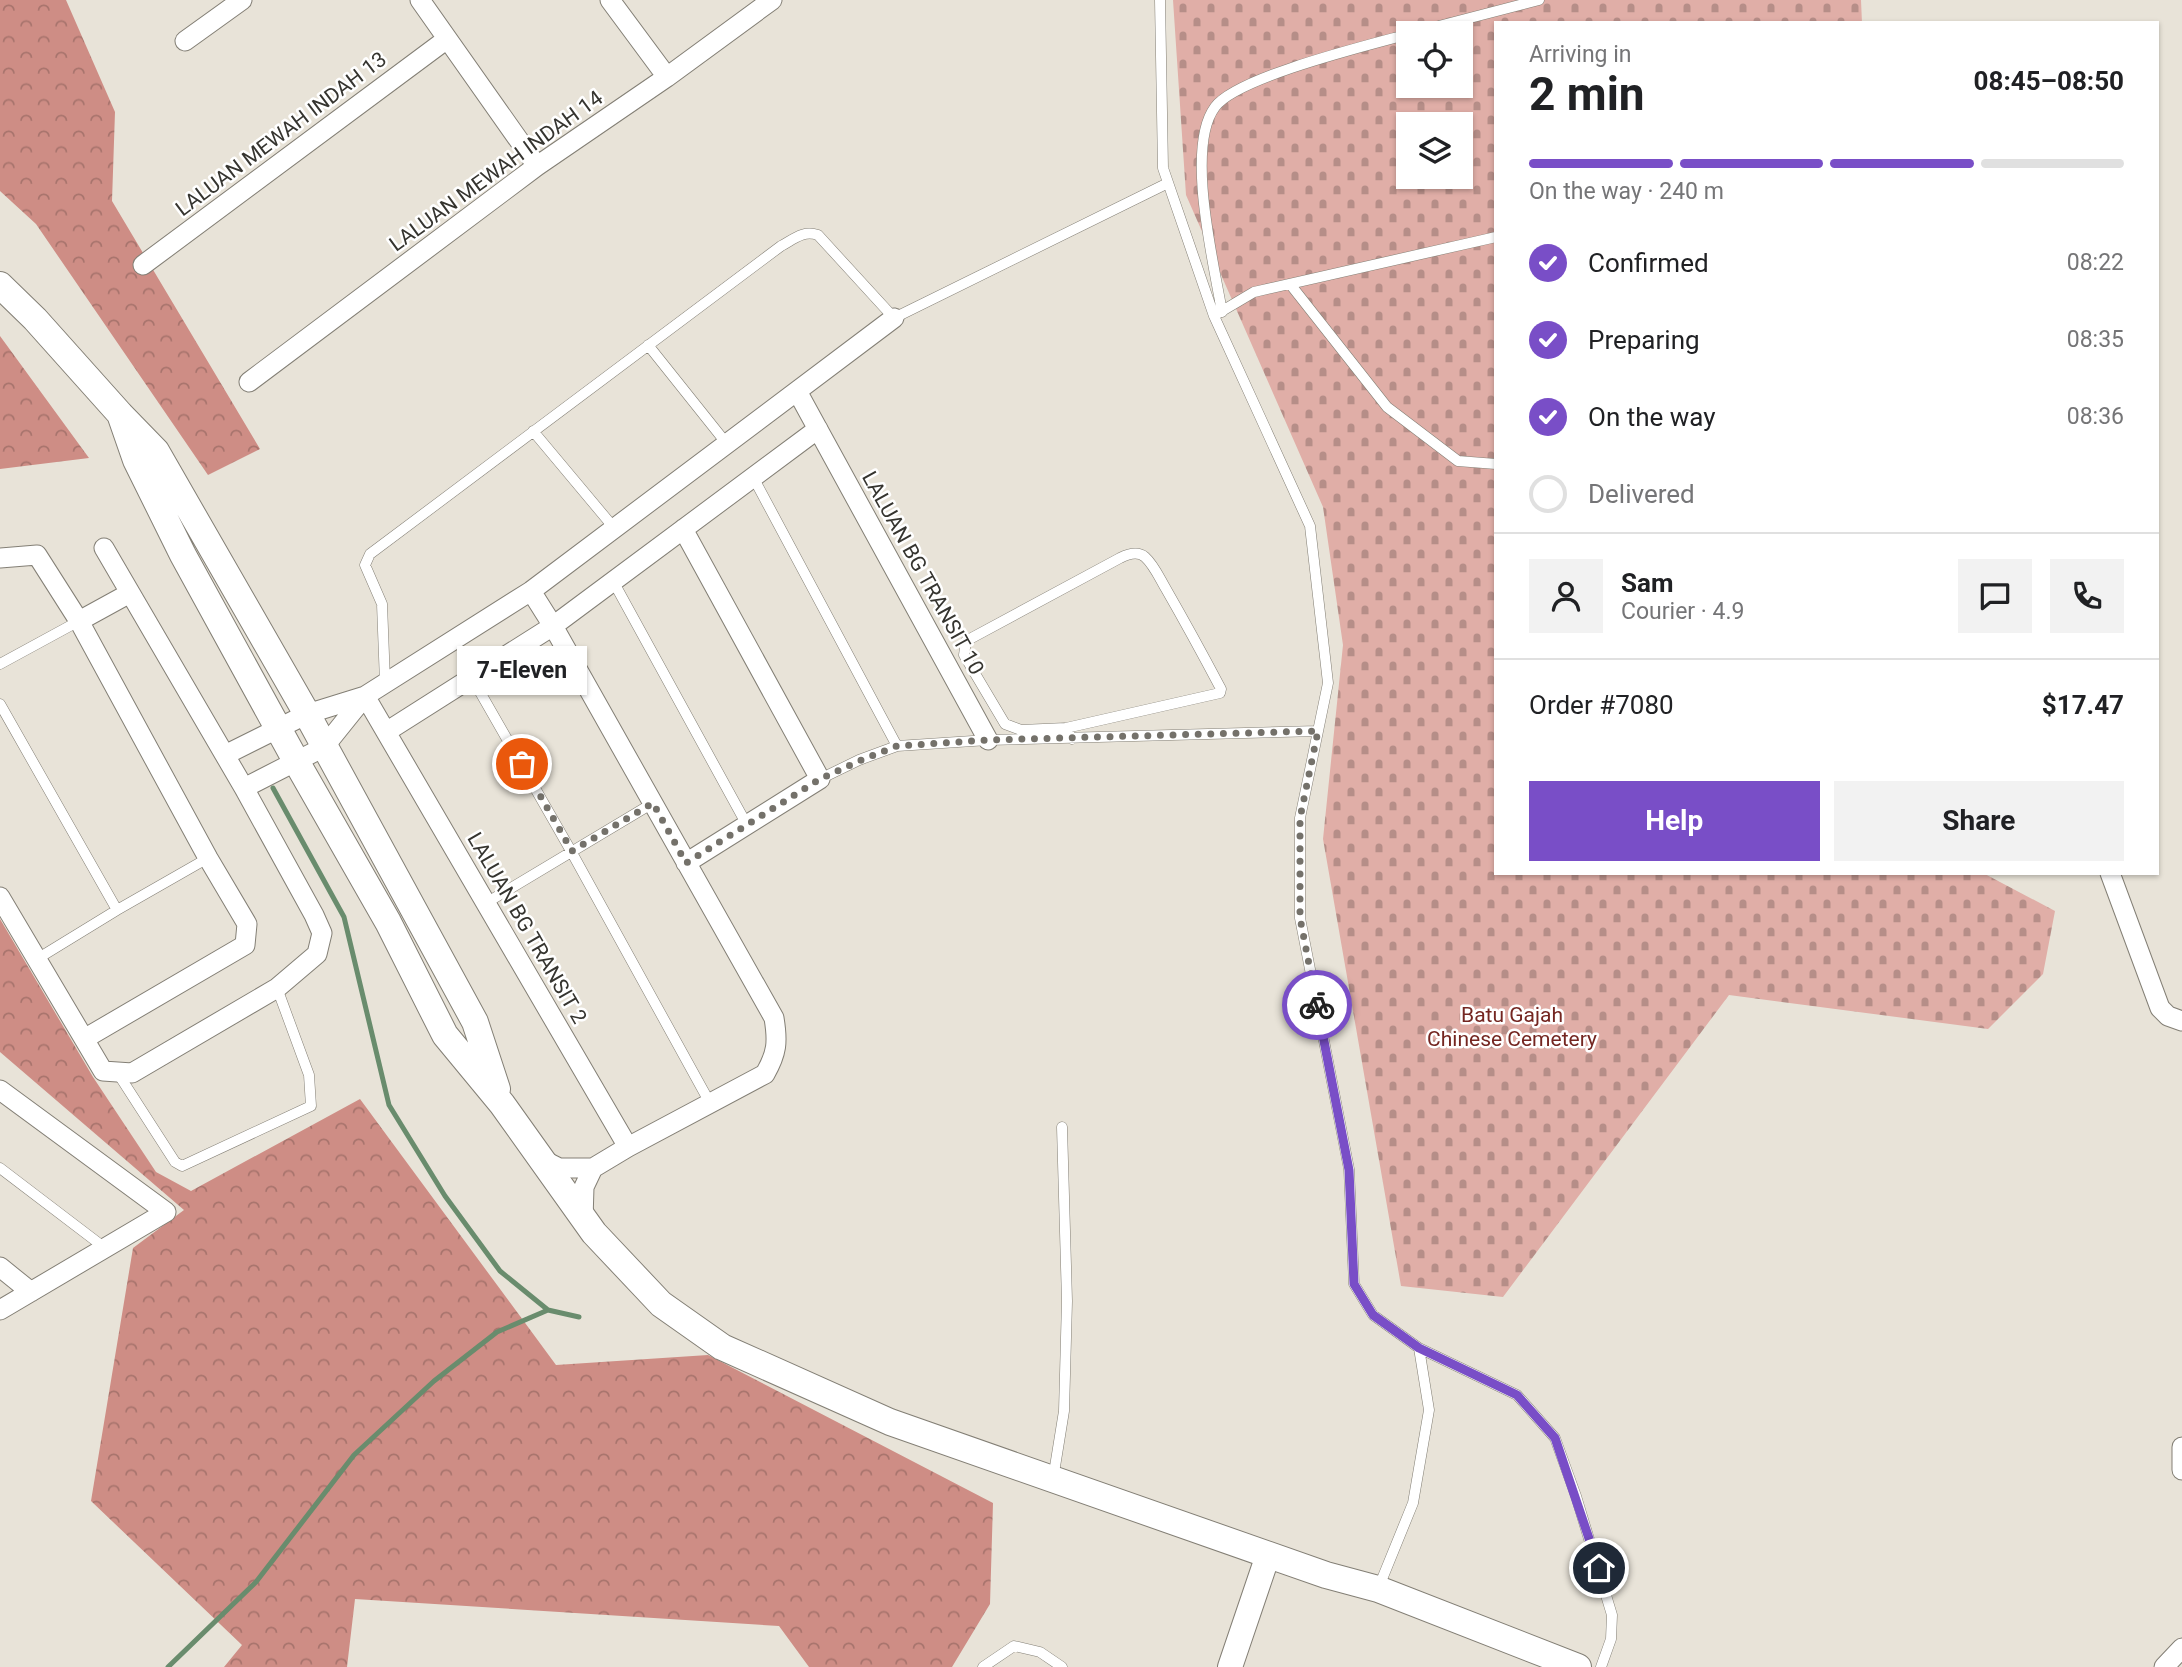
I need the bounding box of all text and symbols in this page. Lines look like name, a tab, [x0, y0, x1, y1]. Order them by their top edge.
map controls	[1396, 21, 1473, 189]
button: locate	[1396, 21, 1473, 98]
text: Arriving in	[1529, 41, 1632, 68]
street label: LALUAN MEWAH INDAH 13	[171, 47, 391, 221]
text: 08:45–08:50	[1974, 66, 2124, 96]
text: 2 min	[1529, 67, 1645, 121]
street label: LALUAN MEWAH INDAH 14	[385, 86, 607, 256]
button: layers	[1396, 112, 1473, 189]
text: On the way · 240 m	[1529, 178, 1724, 205]
icon: check	[1529, 244, 1567, 282]
text: Confirmed	[1588, 248, 1709, 278]
text: 08:22	[2067, 249, 2124, 276]
icon: check	[1529, 321, 1567, 359]
text: Preparing	[1588, 325, 1700, 355]
text: 08:35	[2067, 326, 2124, 353]
icon: check	[1529, 398, 1567, 436]
text: On the way	[1588, 402, 1716, 432]
text: 08:36	[2067, 403, 2124, 430]
street label: LALUAN BG TRANSIT 10	[857, 467, 989, 679]
text: Delivered	[1588, 479, 1695, 509]
button: person	[1529, 559, 1603, 633]
button: chat	[1958, 559, 2032, 633]
button: phone	[2050, 559, 2124, 633]
text: Sam	[1621, 568, 1673, 598]
text: Courier · 4.9	[1621, 598, 1744, 625]
callout: 7-Eleven	[457, 645, 587, 694]
text: 7-Eleven	[477, 657, 567, 684]
text: Order #7080	[1529, 690, 1674, 720]
text: $17.47	[2042, 690, 2124, 720]
pin	[492, 734, 552, 794]
icon: bag	[503, 745, 541, 783]
button: Help	[1529, 781, 1820, 861]
button: Share	[1834, 781, 2124, 861]
street label: LALUAN BG TRANSIT 2	[462, 828, 592, 1028]
courier	[1282, 970, 1352, 1040]
icon: bike	[1298, 986, 1336, 1024]
park label: Batu Gajah Chinese Cemetery	[1427, 1003, 1597, 1051]
pin	[1569, 1538, 1629, 1598]
icon: home	[1580, 1549, 1618, 1587]

